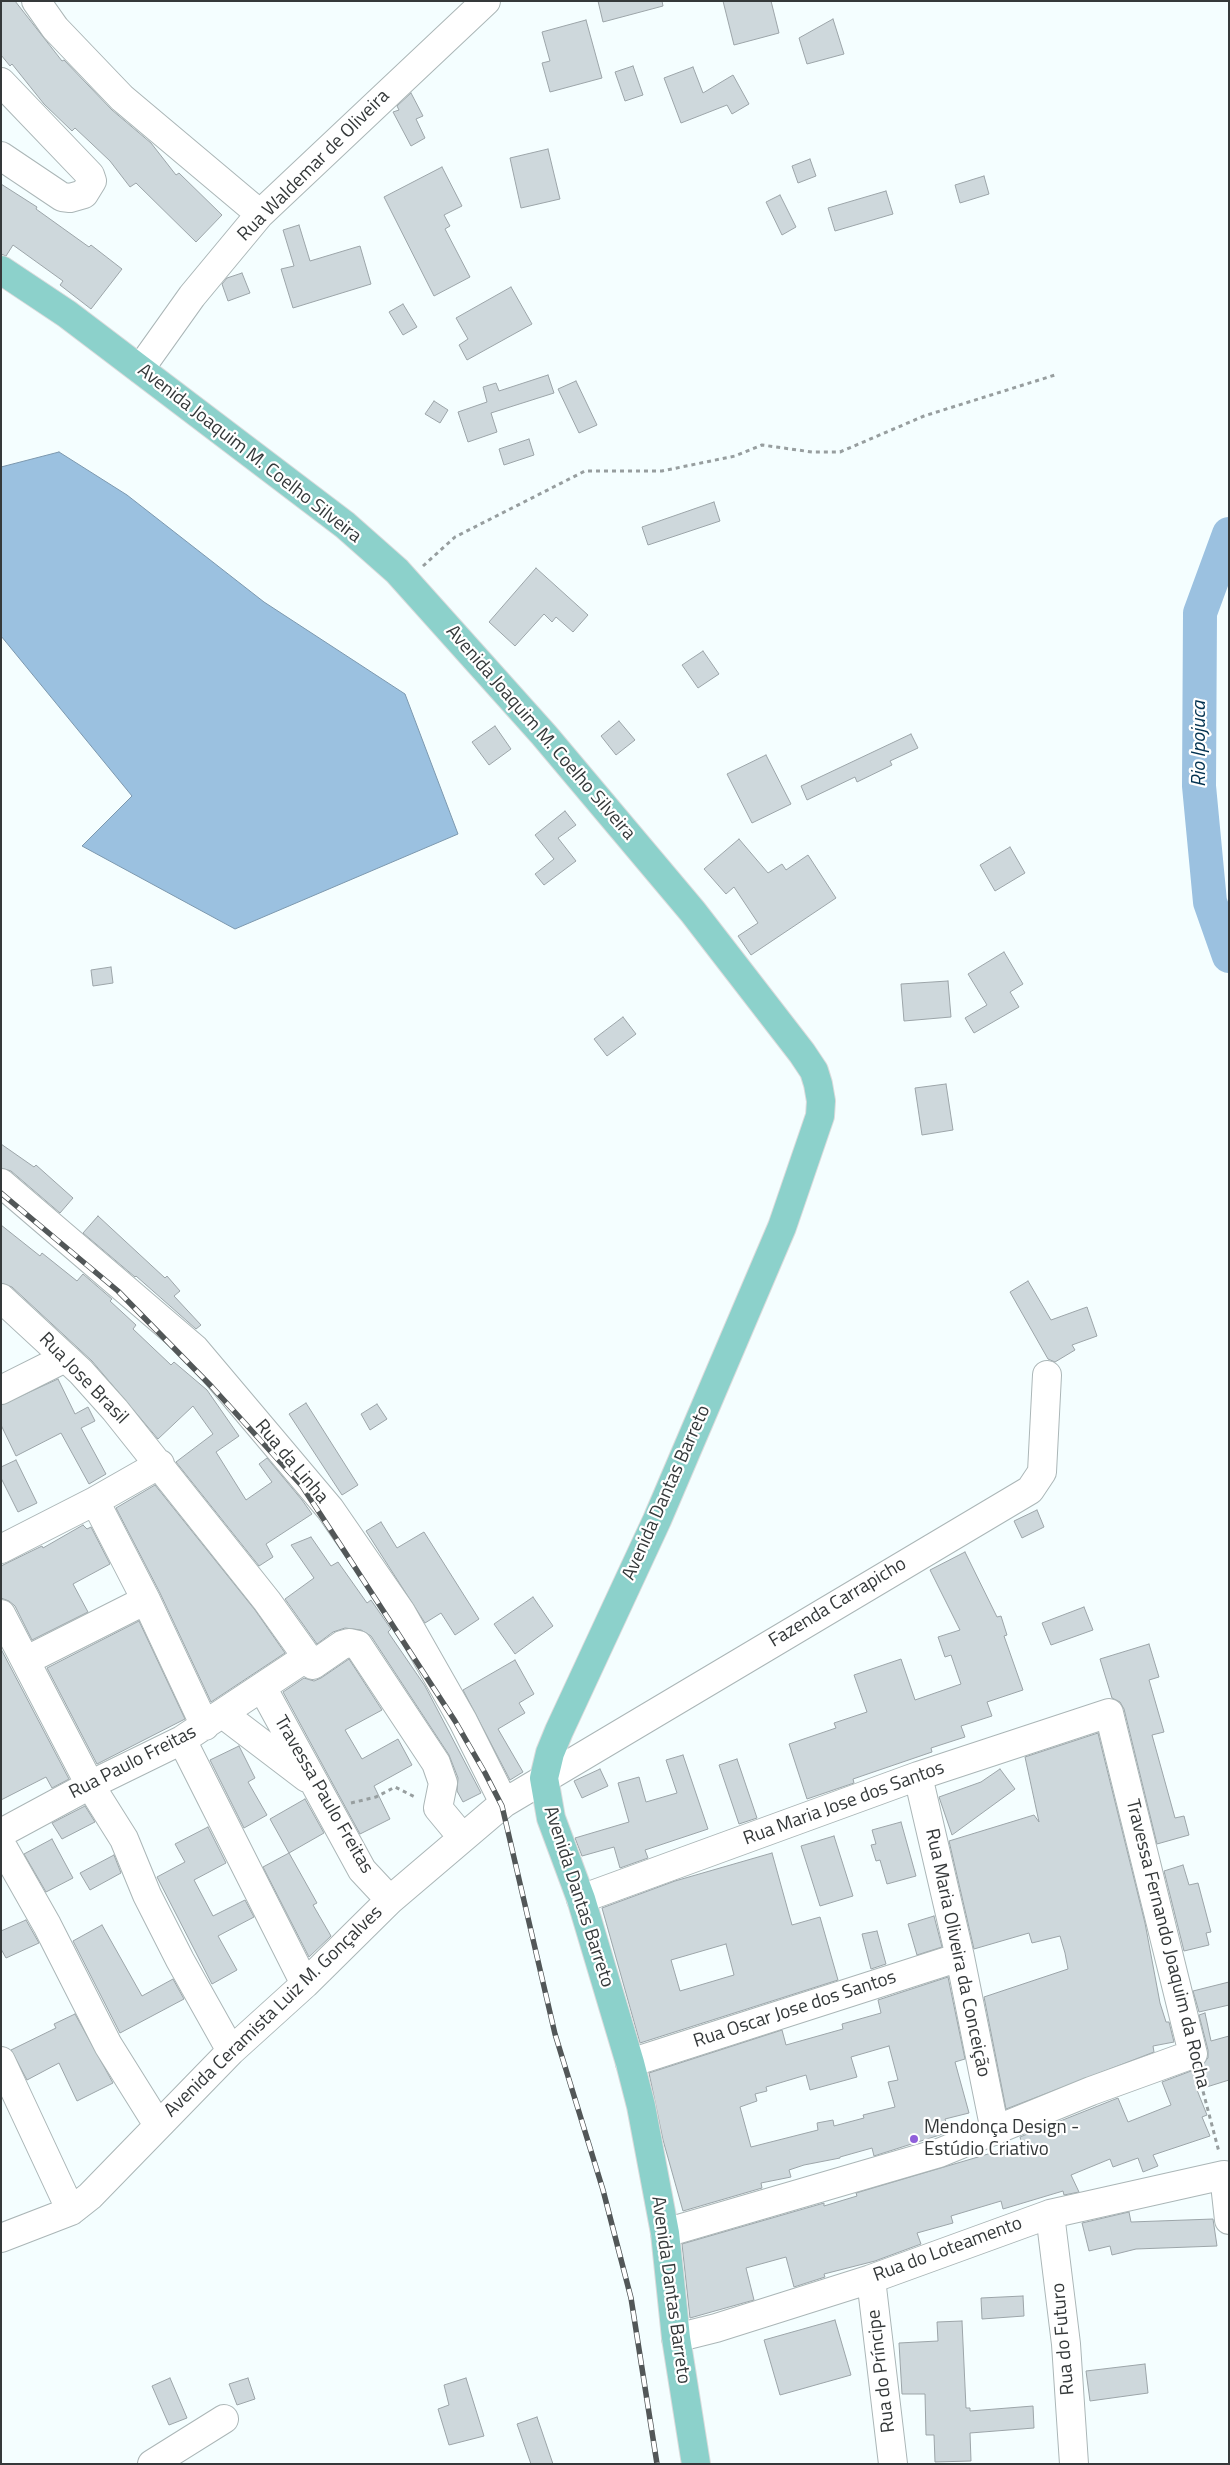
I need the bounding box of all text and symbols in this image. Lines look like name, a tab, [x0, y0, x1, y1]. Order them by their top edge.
street label: Rua Waldemar de Oliveira	[233, 85, 395, 247]
street label: Avenida Joaquim M. Coelho Silveira	[133, 360, 365, 548]
street label: Avenida Joaquim M. Coelho Silveira	[440, 621, 640, 845]
water label: Rio Ipojuca	[1188, 701, 1212, 787]
street label: Rua Jose Brasil	[34, 1328, 132, 1430]
street label: Avenida Dantas Barreto	[618, 1402, 716, 1584]
street label: Rua da Linha	[249, 1415, 333, 1509]
street label: Fazenda Carrapicho	[765, 1553, 911, 1653]
street label: Travessa Paulo Freitas	[269, 1712, 377, 1878]
street label: Rua Paulo Freitas	[66, 1721, 200, 1805]
street label: Rua Maria Jose dos Santos	[741, 1757, 947, 1851]
street label: Travessa Fernando Joaquim da Rocha	[1120, 1797, 1214, 2091]
street label: Avenida Dantas Barreto	[538, 1804, 618, 1990]
street label: Rua Maria Oliveira da Conceição	[920, 1827, 994, 2079]
street label: Avenida Ceramista Luiz M. Gonçalves	[160, 1901, 388, 2123]
street label: Rua Oscar Jose dos Santos	[691, 1966, 899, 2054]
place label: Mendonça Design - Estúdio Criativo	[924, 2117, 1079, 2161]
marker: Mendonça Design - Estúdio Criativo	[908, 2133, 920, 2145]
street label: Avenida Dantas Barreto	[646, 2195, 694, 2385]
street label: Rua do Loteamento	[870, 2212, 1026, 2288]
street label: Rua do Futuro	[1048, 2282, 1080, 2396]
street label: Rua do Príncipe	[863, 2308, 901, 2434]

